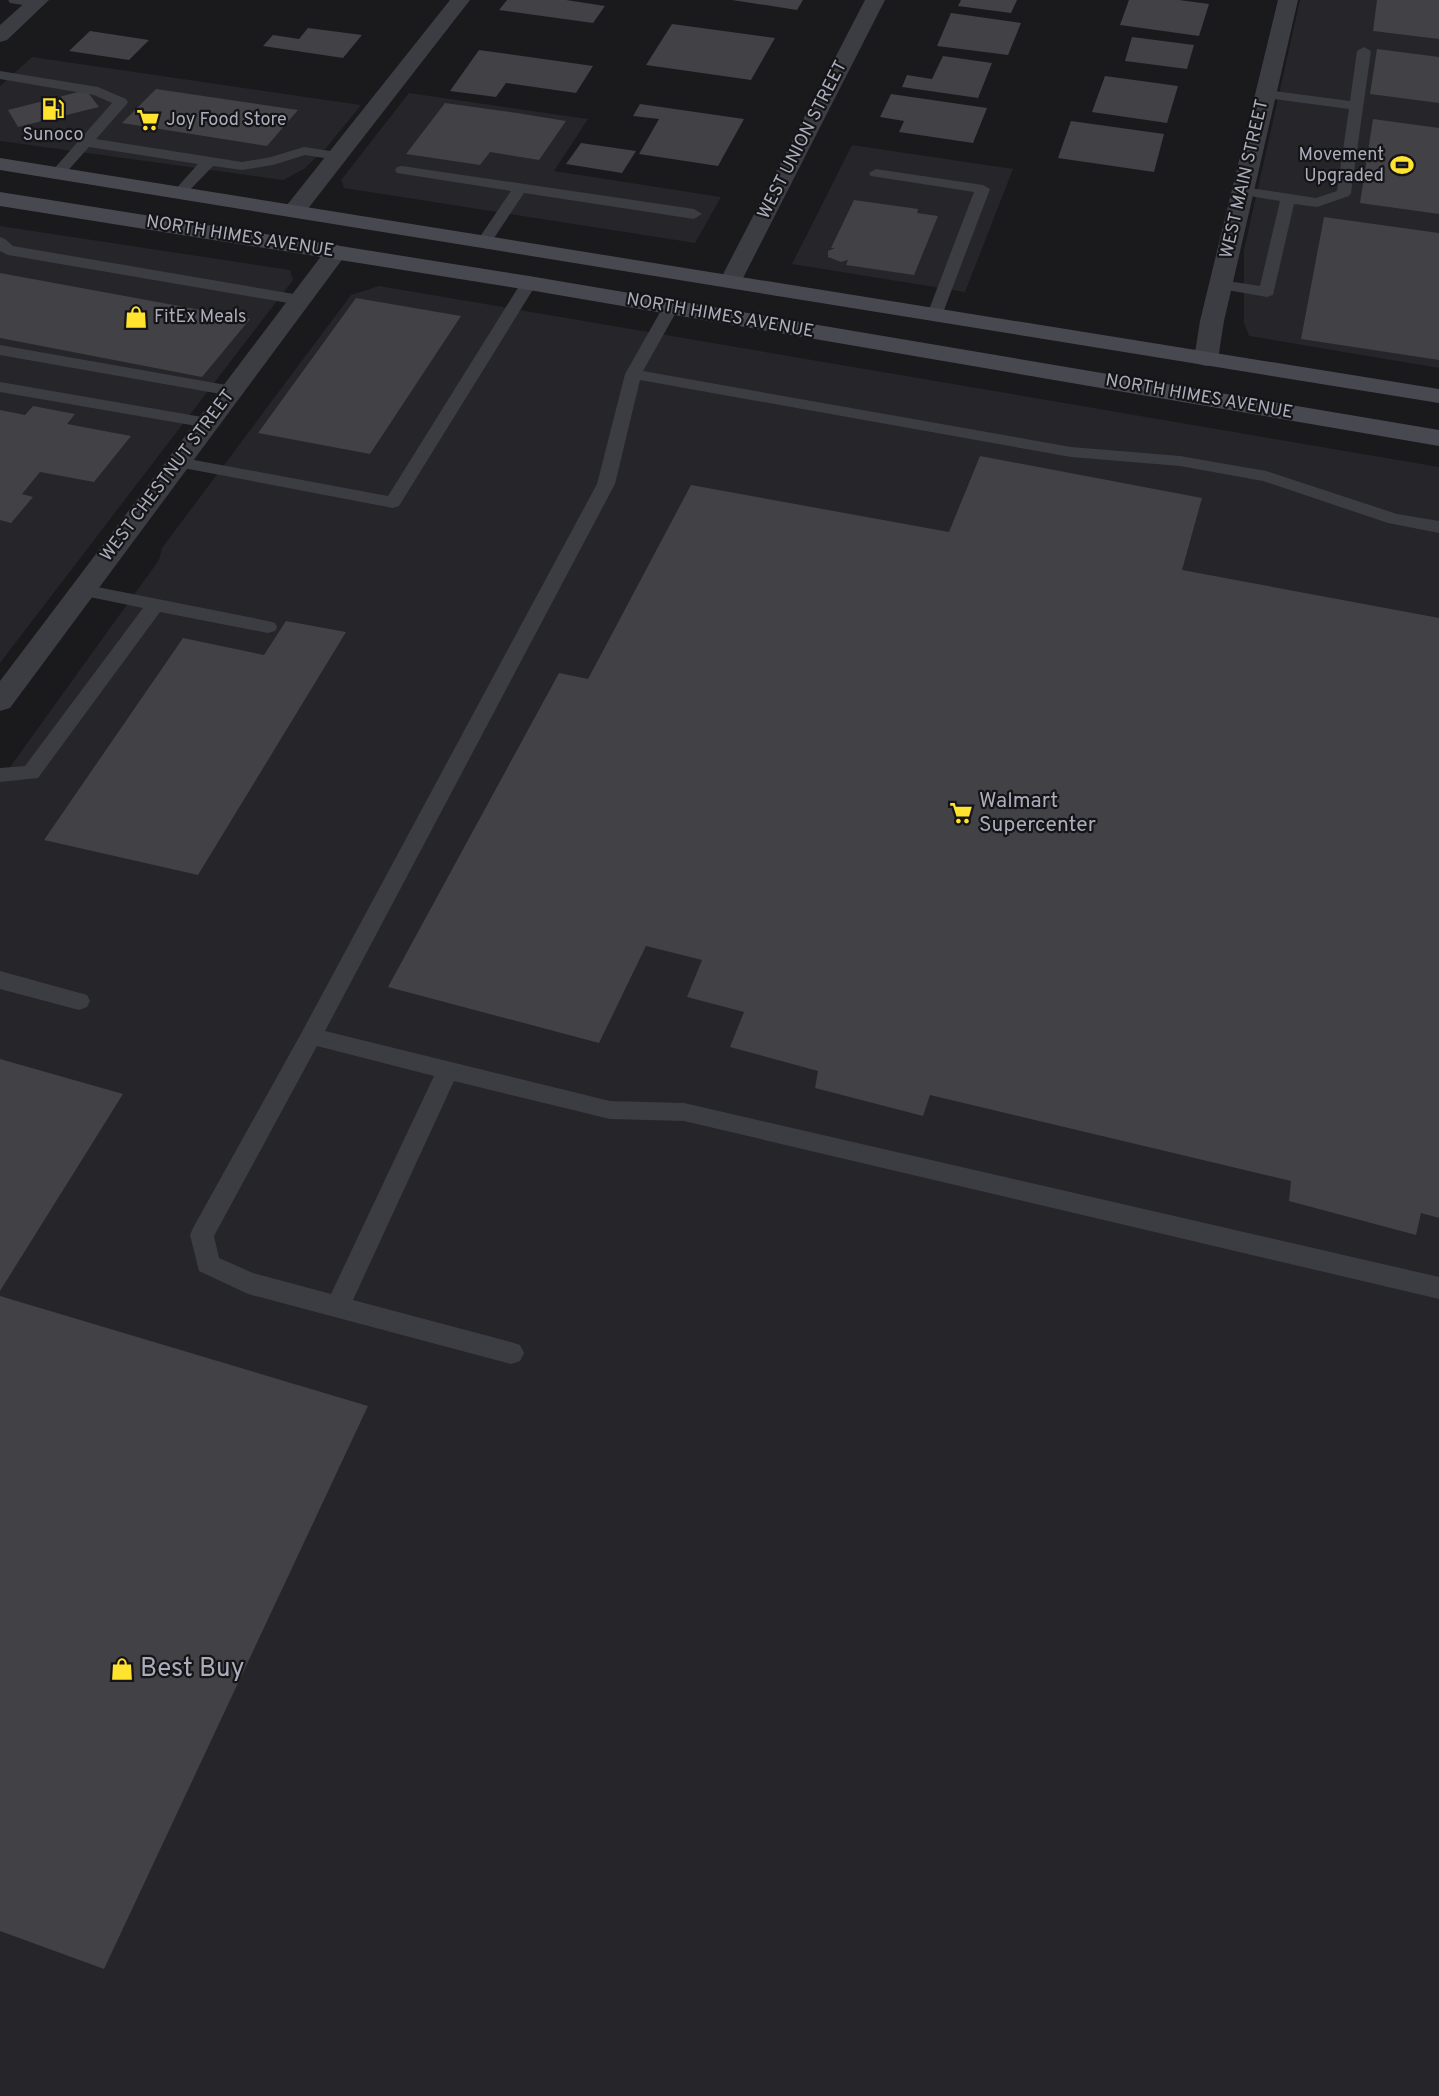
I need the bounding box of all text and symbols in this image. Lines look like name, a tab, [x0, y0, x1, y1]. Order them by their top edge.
street label: WEST UNION STREET	[753, 57, 853, 223]
fuel station icon: Sunoco	[40, 96, 66, 122]
street label: WEST MAIN STREET	[1215, 97, 1275, 261]
supermarket icon: Joy Food Store	[135, 107, 161, 133]
place label: Joy Food Store	[166, 109, 287, 132]
place label: Sunoco	[23, 124, 83, 147]
place label: Movement Upgraded	[1298, 144, 1384, 188]
sports icon: Movement Upgraded	[1389, 152, 1415, 178]
street label: NORTH HIMES AVENUE	[144, 211, 336, 263]
street label: NORTH HIMES AVENUE	[624, 288, 816, 344]
shop icon: FitEx Meals	[123, 304, 149, 330]
place label: FitEx Meals	[154, 306, 247, 329]
street label: NORTH HIMES AVENUE	[1103, 369, 1295, 425]
street label: WEST CHESTNUT STREET	[96, 385, 240, 567]
place label: Walmart Supercenter	[979, 788, 1096, 839]
supermarket icon: Walmart Supercenter	[948, 800, 974, 826]
place label: Best Buy	[140, 1653, 245, 1686]
shop icon: Best Buy	[109, 1656, 135, 1682]

